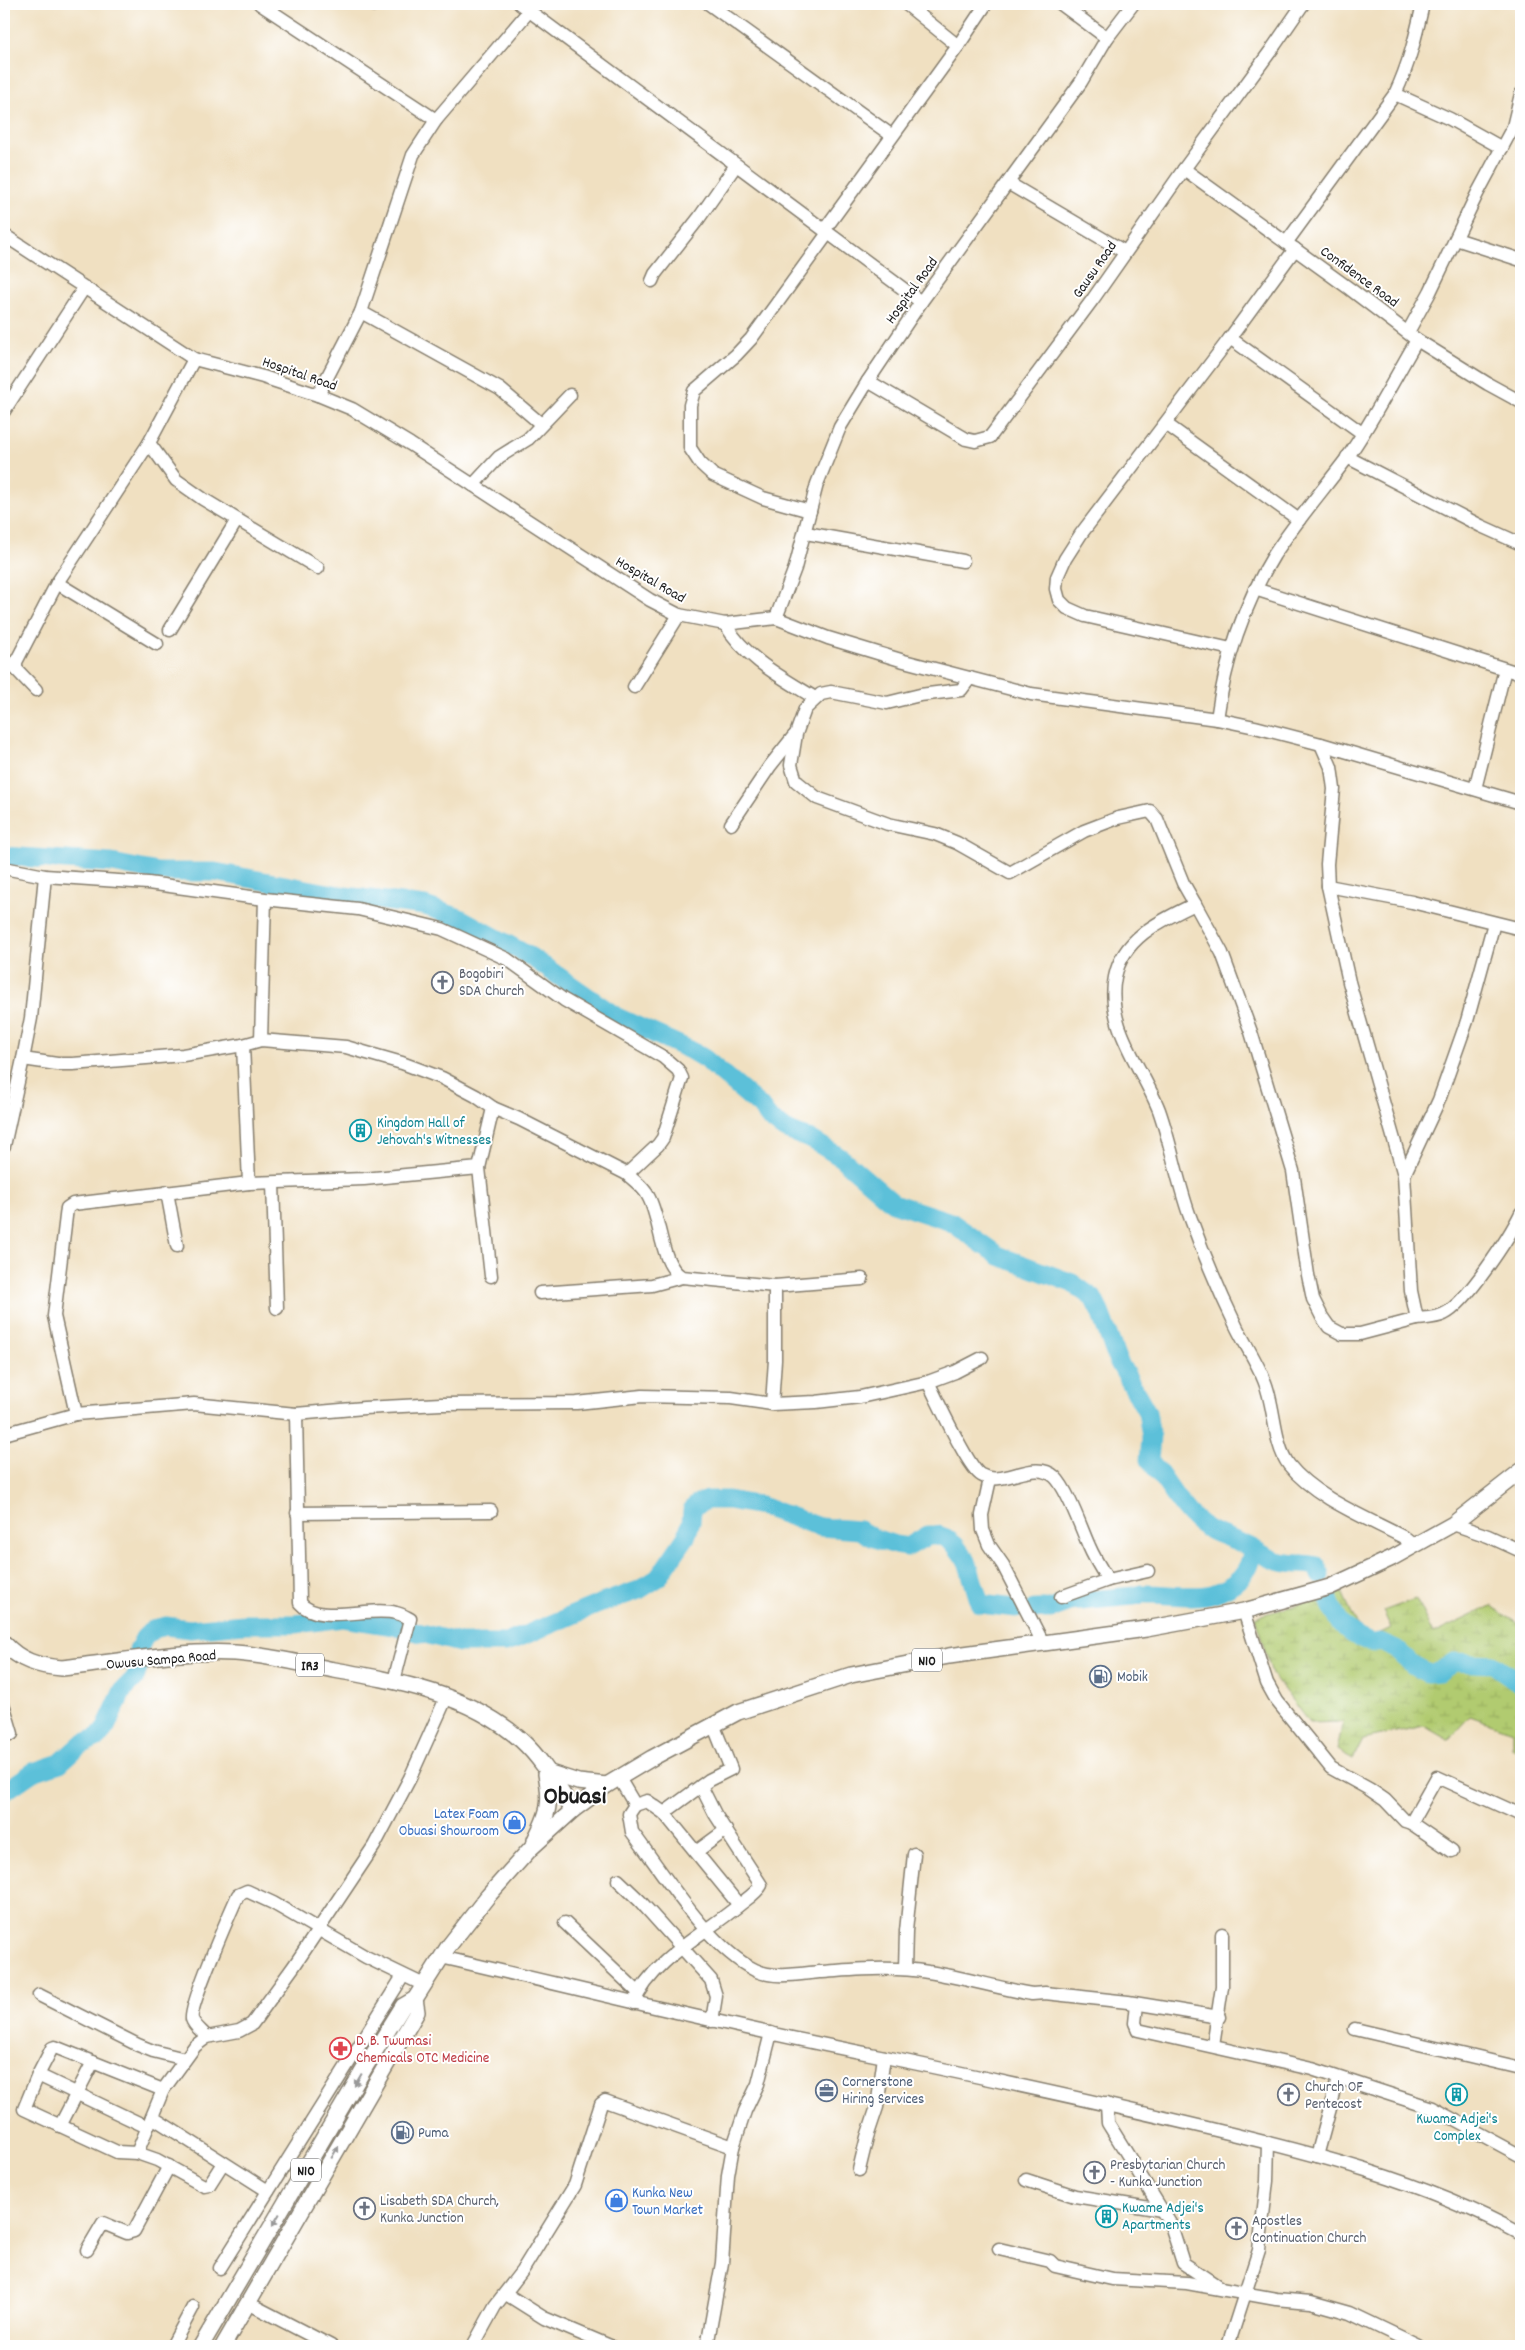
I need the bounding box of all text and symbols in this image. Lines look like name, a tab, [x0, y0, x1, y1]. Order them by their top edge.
street label: Gausu Road	[1068, 237, 1123, 303]
street label: Confidence Road	[1315, 241, 1403, 314]
street label: Hospital Road	[881, 253, 944, 329]
street label: Hospital Road	[259, 352, 340, 398]
street label: Hospital Road	[611, 552, 689, 610]
place label: Bogobiri SDA Church	[459, 964, 524, 1003]
church icon: Bogobiri SDA Church	[431, 970, 455, 994]
place label: Kingdom Hall of Jehovah's Witnesses	[377, 1113, 491, 1152]
building icon: Kingdom Hall of Jehovah's Witnesses	[349, 1119, 373, 1143]
street label: Owusu Sampa Road	[105, 1645, 217, 1677]
road number: N10	[912, 1648, 942, 1672]
road number: IR3	[296, 1654, 324, 1676]
fuel station icon: Mobik	[1089, 1664, 1113, 1688]
place label: Mobik	[1117, 1667, 1148, 1689]
district label: Obuasi	[544, 1780, 607, 1816]
place label: Latex Foam Obuasi Showroom	[399, 1804, 499, 1843]
shop icon: Latex Foam Obuasi Showroom	[503, 1810, 527, 1834]
place label: D. B. Twumasi Chemicals OTC Medicine	[356, 2031, 490, 2070]
pharmacy icon: D. B. Twumasi Chemicals OTC Medicine	[328, 2037, 352, 2061]
place label: Cornerstone Hiring Services	[842, 2072, 924, 2111]
one-way arrow	[353, 2073, 362, 2086]
place label: Church OF Pentecost	[1305, 2077, 1363, 2116]
office icon: Cornerstone Hiring Services	[814, 2078, 838, 2102]
church icon: Church OF Pentecost	[1277, 2083, 1301, 2107]
building icon: Kwame Adjei's Complex	[1445, 2083, 1469, 2107]
place label: Kwame Adjei's Complex	[1416, 2109, 1498, 2148]
fuel station icon: Puma	[390, 2120, 414, 2144]
place label: Puma	[418, 2123, 450, 2145]
one-way arrow	[330, 2146, 339, 2159]
place label: Presbytarian Church - Kunka Junction	[1110, 2155, 1225, 2194]
road number: N10	[291, 2158, 321, 2182]
church icon: Presbytarian Church - Kunka Junction	[1082, 2161, 1106, 2185]
place label: Kunka New Town Market	[632, 2183, 703, 2222]
shop icon: Kunka New Town Market	[604, 2189, 628, 2213]
place label: Lisabeth SDA Church, Kunka Junction	[380, 2191, 499, 2230]
church icon: Lisabeth SDA Church, Kunka Junction	[352, 2197, 376, 2221]
place label: Kwame Adjei's Apartments	[1122, 2198, 1204, 2237]
building icon: Kwame Adjei's Apartments	[1094, 2204, 1118, 2228]
place label: Apostles Continuation Church	[1252, 2211, 1366, 2250]
one-way arrow	[272, 2213, 280, 2228]
church icon: Apostles Continuation Church	[1224, 2217, 1248, 2241]

